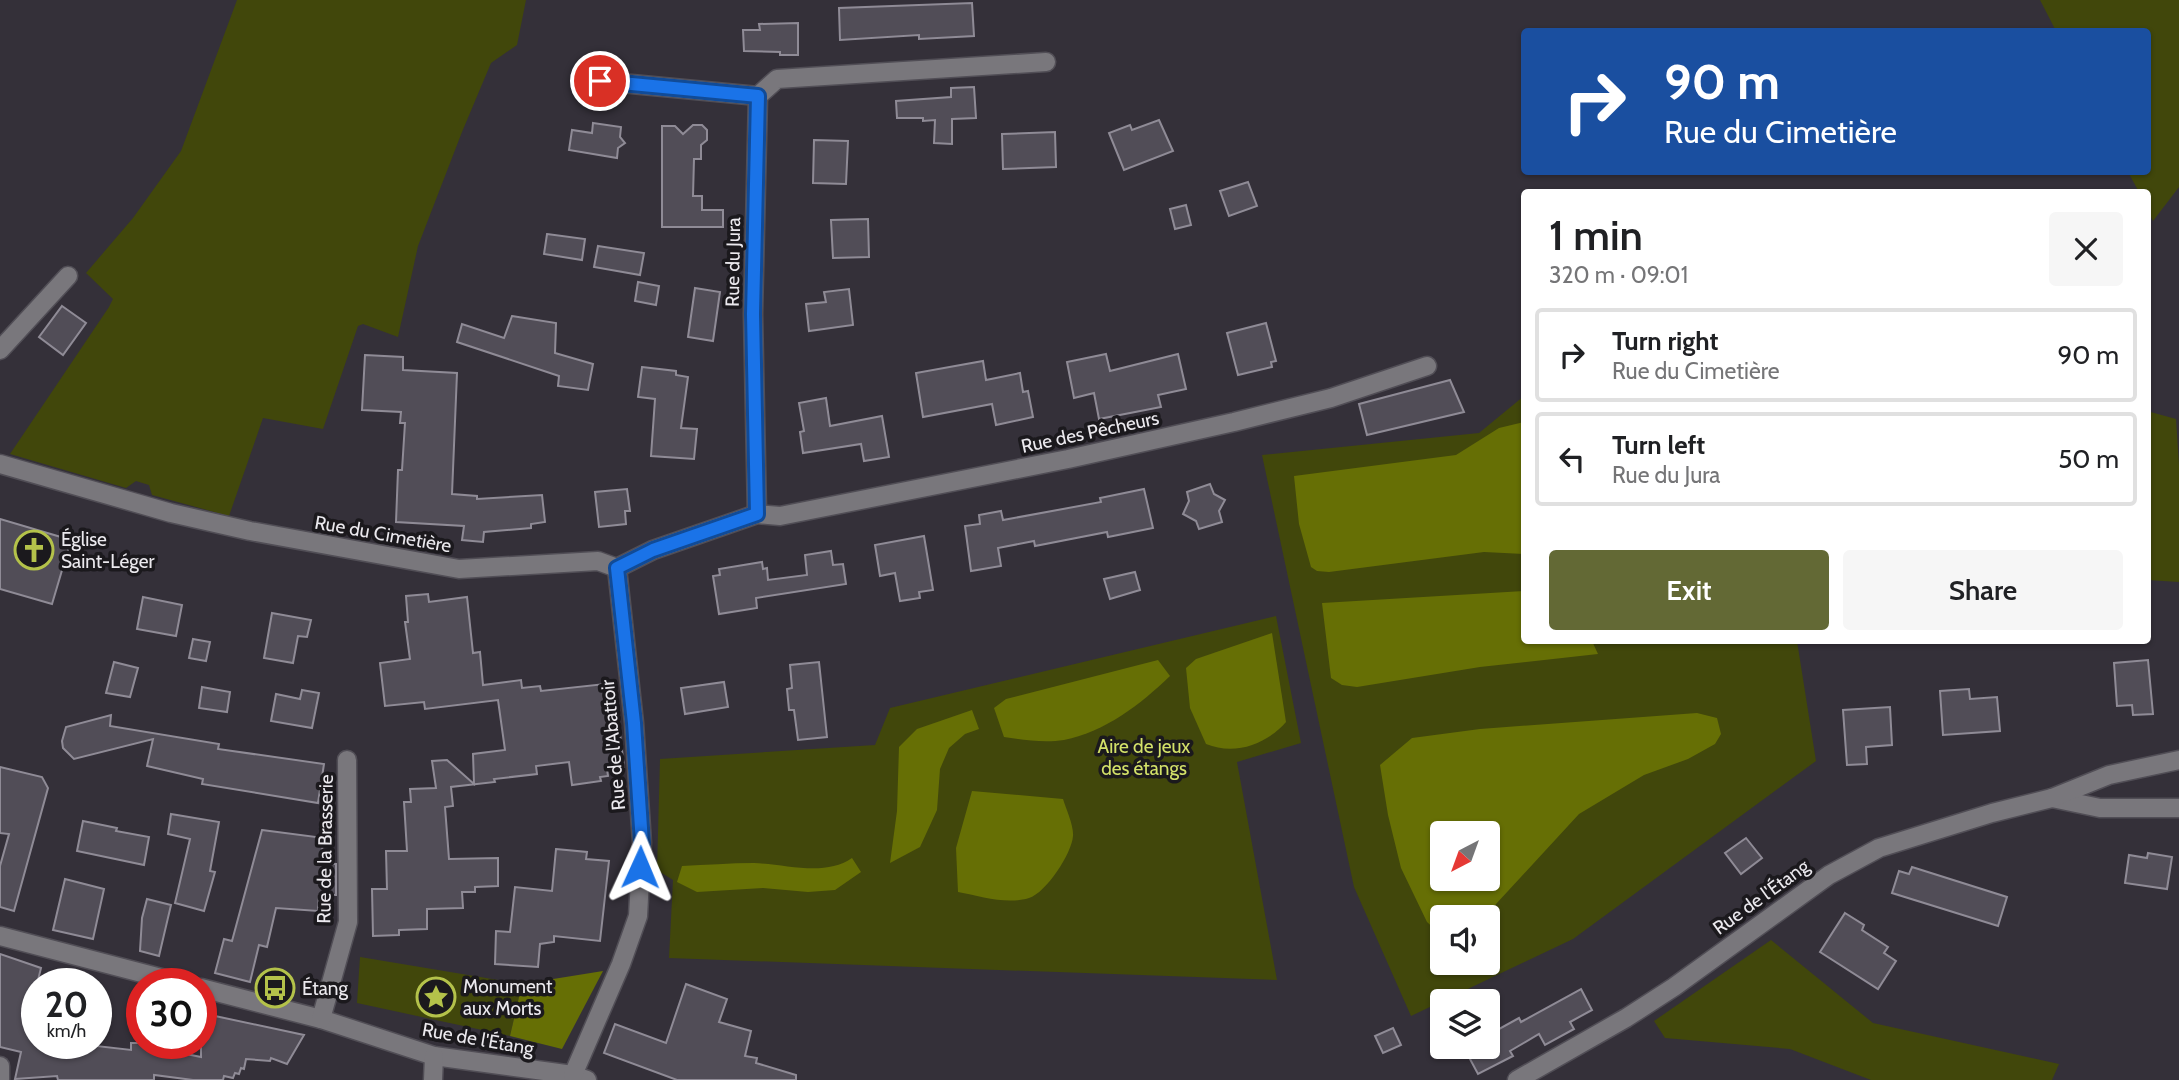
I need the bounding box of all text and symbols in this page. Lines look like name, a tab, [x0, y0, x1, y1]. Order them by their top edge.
pin	[570, 51, 630, 111]
text: 90 m	[1664, 52, 1780, 111]
icon: right	[1549, 56, 1640, 147]
icon: arrive	[581, 62, 619, 100]
text: Rue du Cimetière	[1664, 112, 1897, 151]
text: 1 min	[1549, 209, 1643, 261]
button: close	[2049, 212, 2123, 286]
street label: Rue du Jura	[721, 217, 745, 307]
text: 320 m · 09:01	[1549, 261, 1688, 289]
text: Turn right	[1612, 325, 1718, 357]
icon: right	[1553, 336, 1591, 374]
text: 90 m	[2057, 339, 2119, 371]
text: Rue du Cimetière	[1612, 357, 1779, 385]
street label: Rue des Pêcheurs	[1019, 406, 1161, 458]
text: Turn left	[1612, 429, 1705, 461]
icon: left	[1553, 440, 1591, 478]
text: 50 m	[2058, 443, 2119, 475]
text: Rue du Jura	[1612, 461, 1720, 489]
street label: Rue du Cimetière	[313, 511, 453, 557]
place label: Église Saint-Léger	[61, 527, 154, 573]
church icon: Église Saint-Léger	[13, 529, 55, 571]
button: Exit	[1549, 550, 1829, 630]
button: Share	[1843, 550, 2123, 630]
street label: Rue de l'Abattoir	[596, 679, 630, 811]
park label: Aire de jeux des étangs	[1098, 735, 1190, 780]
street label: Rue de la Brasserie	[312, 774, 338, 924]
north arrow	[1430, 821, 1500, 891]
map controls	[1430, 821, 1500, 1059]
position arrow	[603, 830, 677, 904]
street label: Rue de l'Étang	[1708, 853, 1814, 940]
button: sound	[1430, 905, 1500, 975]
bus stop icon: Étang	[254, 967, 296, 1009]
speed limit sign: 30	[126, 968, 217, 1059]
place label: Monument aux Morts	[463, 975, 553, 1020]
place label: Étang	[302, 976, 348, 1000]
place icon: Monument aux Morts	[415, 976, 457, 1018]
text: 20	[45, 983, 88, 1026]
button: layers	[1430, 989, 1500, 1059]
street label: Rue de l'Étang	[420, 1017, 536, 1060]
text: km/h	[47, 1020, 86, 1042]

